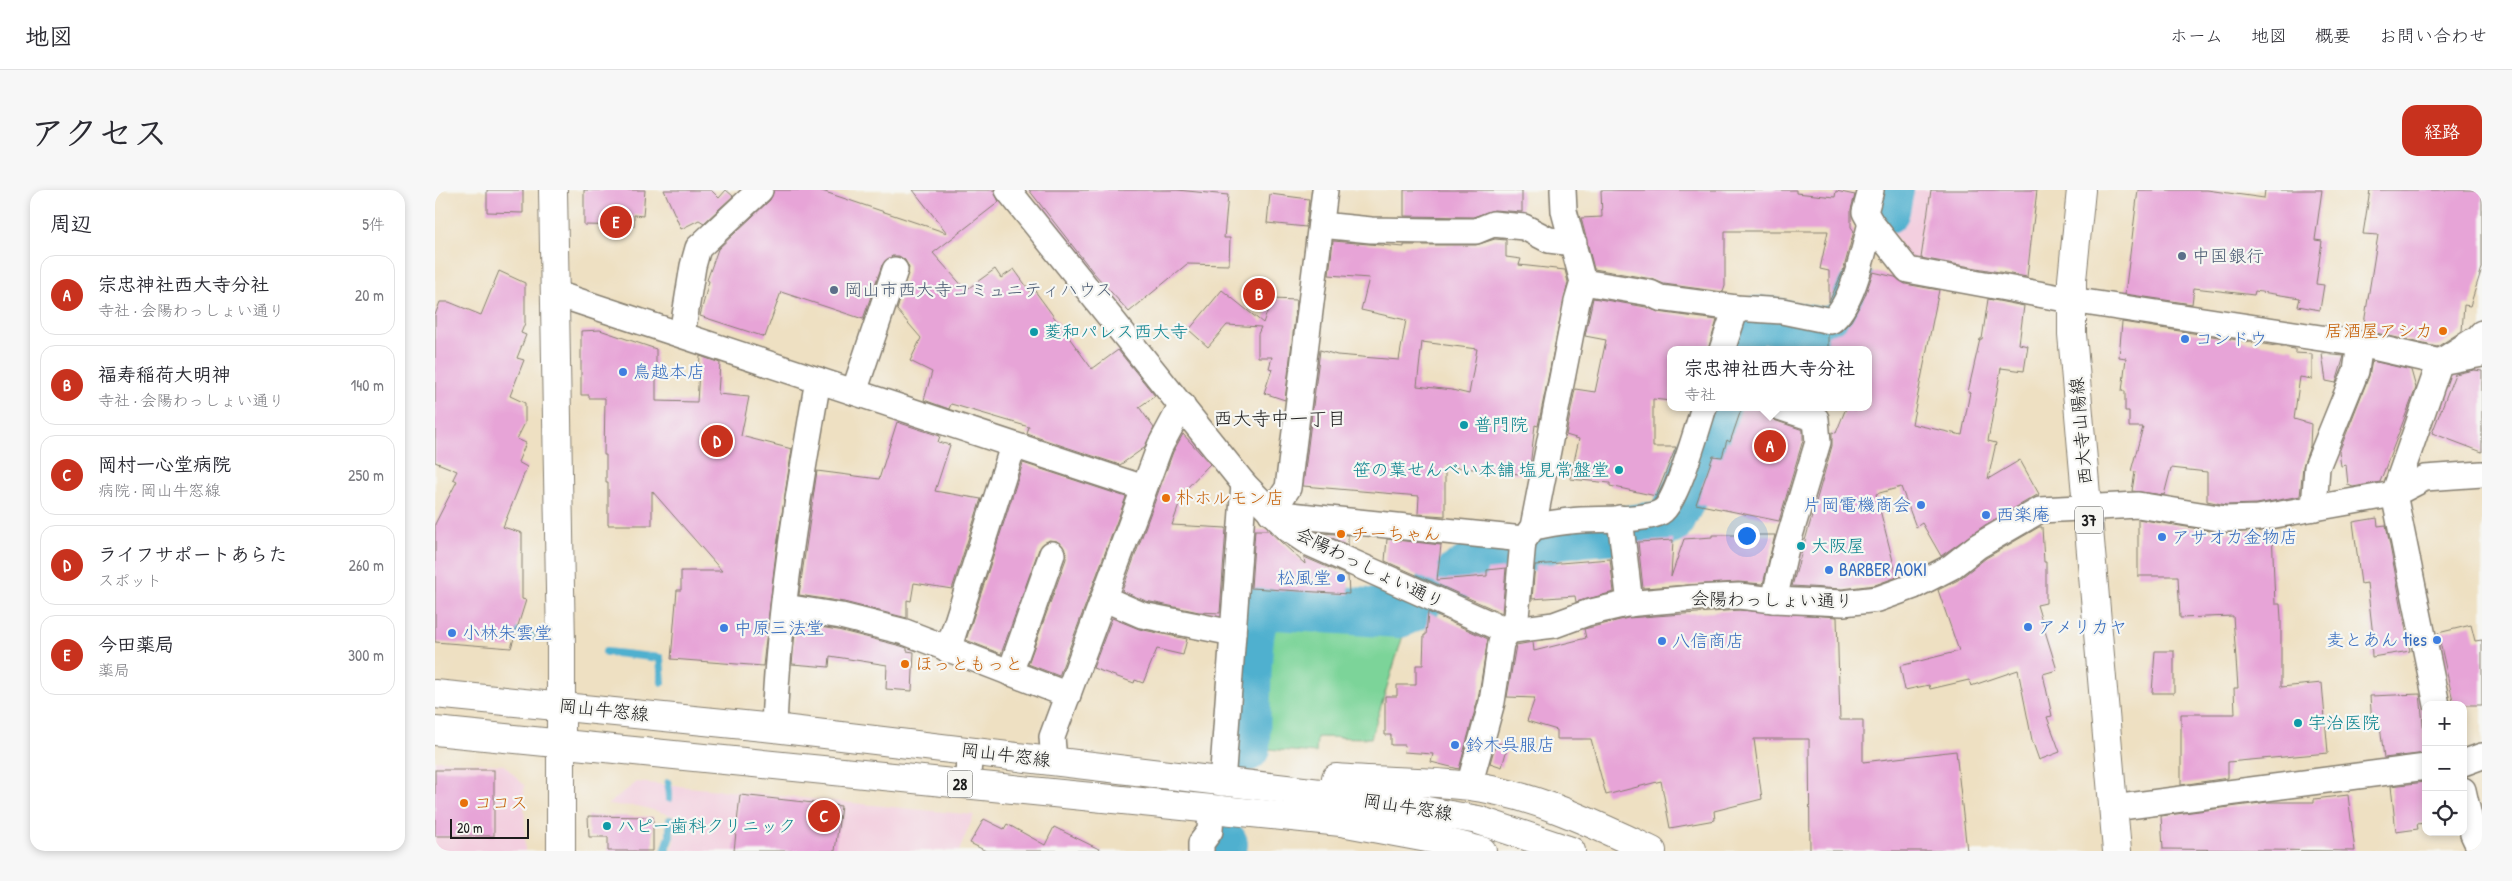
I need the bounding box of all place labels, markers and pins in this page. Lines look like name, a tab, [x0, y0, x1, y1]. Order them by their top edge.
pin: E	[600, 203, 632, 241]
place label: 中国銀行	[2192, 243, 2264, 268]
marker: 中国銀行	[2176, 250, 2188, 262]
pin: B	[1243, 275, 1275, 313]
place label: 岡山市西大寺コミュニティハウス	[844, 277, 1113, 302]
marker: 岡山市西大寺コミュニティハウス	[828, 284, 840, 296]
place label: 居酒屋アシカ	[2325, 318, 2433, 343]
place label: 菱和パレス西大寺	[1044, 319, 1188, 344]
marker: 居酒屋アシカ	[2437, 325, 2449, 337]
marker: 菱和パレス西大寺	[1028, 326, 1040, 338]
place label: コンドウ	[2195, 326, 2267, 351]
marker: コンドウ	[2179, 333, 2191, 345]
place label: 鳥越本店	[633, 359, 705, 384]
marker: 鳥越本店	[617, 366, 629, 378]
place label: 普門院	[1474, 412, 1528, 437]
marker: 普門院	[1458, 419, 1470, 431]
pin: D	[701, 422, 733, 460]
pin: A	[1754, 427, 1786, 465]
place label: 笹の葉せんべい本舗 塩見常盤堂	[1353, 457, 1609, 482]
marker: 笹の葉せんべい本舗 塩見常盤堂	[1613, 464, 1625, 476]
place label: 朴ホルモン店	[1176, 485, 1284, 510]
marker: 朴ホルモン店	[1160, 492, 1172, 504]
place label: 片岡電機商会	[1803, 492, 1911, 517]
marker: 片岡電機商会	[1915, 499, 1927, 511]
place label: 西楽庵	[1996, 502, 2050, 527]
marker: 西楽庵	[1980, 509, 1992, 521]
place label: チーちゃん	[1351, 521, 1441, 546]
place label: アサオカ金物店	[2172, 524, 2298, 549]
marker: チーちゃん	[1335, 528, 1347, 540]
marker: アサオカ金物店	[2156, 531, 2168, 543]
place label: 大阪屋	[1811, 533, 1865, 558]
marker: 大阪屋	[1795, 540, 1807, 552]
place label: BARBER AOKI	[1839, 557, 1927, 582]
marker: BARBER AOKI	[1823, 564, 1835, 576]
place label: 松風堂	[1277, 565, 1331, 590]
marker: 松風堂	[1335, 572, 1347, 584]
place label: アメリカヤ	[2038, 614, 2127, 639]
place label: 中原三法堂	[734, 615, 824, 640]
place label: 小林朱雲堂	[462, 620, 552, 645]
marker: アメリカヤ	[2022, 621, 2034, 633]
marker: 中原三法堂	[718, 622, 730, 634]
marker: 小林朱雲堂	[446, 627, 458, 639]
place label: 麦とあん ties	[2327, 627, 2427, 652]
place label: 八信商店	[1672, 628, 1744, 653]
marker: 麦とあん ties	[2431, 634, 2443, 646]
marker: 八信商店	[1656, 635, 1668, 647]
place label: ほっともっと	[915, 651, 1023, 676]
marker: ほっともっと	[899, 658, 911, 670]
place label: 宇治医院	[2308, 710, 2380, 735]
marker: 宇治医院	[2292, 717, 2304, 729]
place label: 鈴木呉服店	[1465, 732, 1555, 757]
marker: 鈴木呉服店	[1449, 739, 1461, 751]
place label: ココス	[474, 790, 528, 815]
marker: ココス	[458, 797, 470, 809]
pin: C	[808, 797, 840, 835]
place label: ハピー歯科クリニック	[617, 813, 796, 838]
marker: ハピー歯科クリニック	[601, 820, 613, 832]

